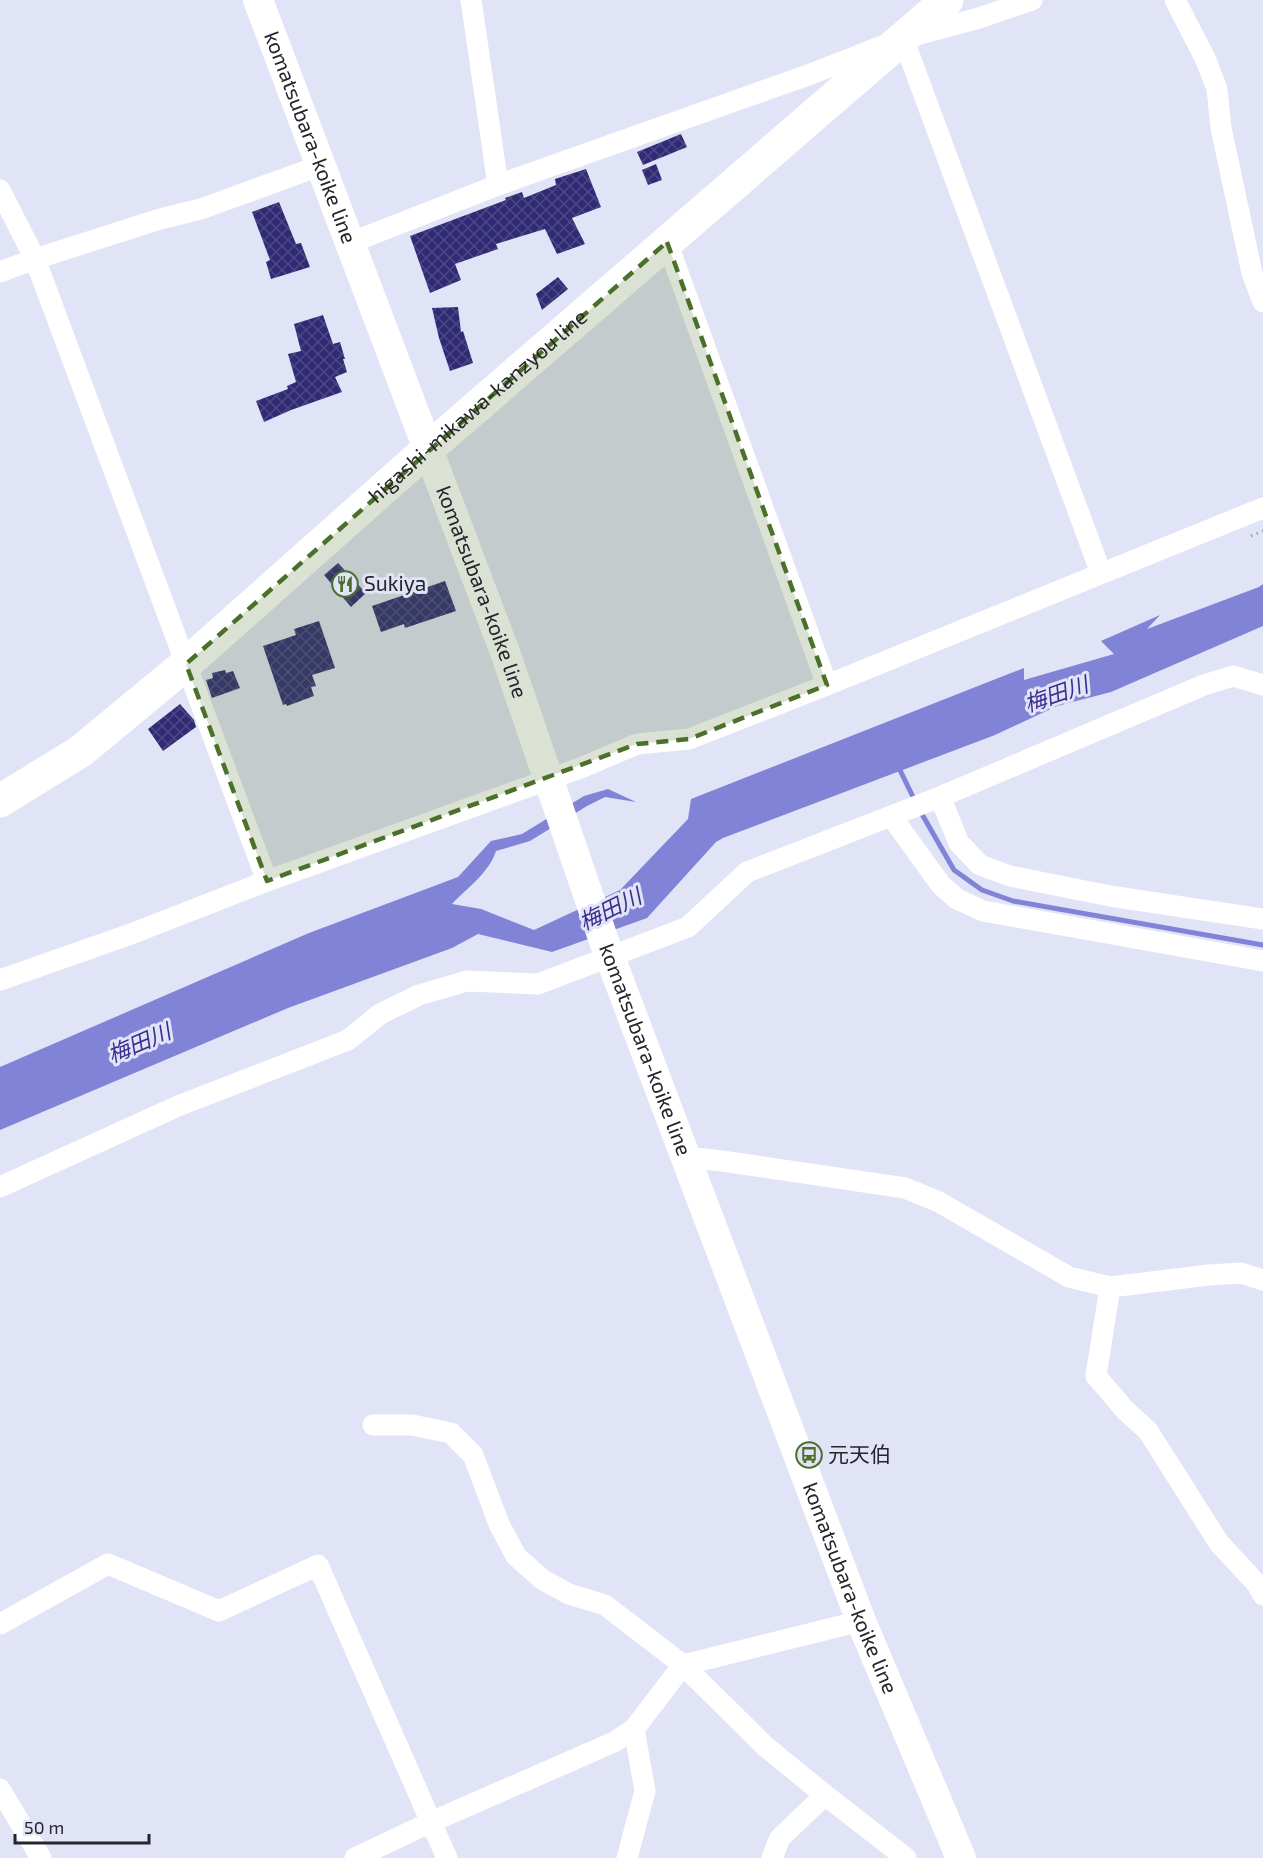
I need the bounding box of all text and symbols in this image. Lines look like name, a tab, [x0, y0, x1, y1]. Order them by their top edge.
street label: komatsubara-koike line	[260, 27, 363, 246]
street label: higashi-mikawa-kanzyou line	[362, 303, 592, 507]
street label: komatsubara-koike line	[432, 482, 534, 701]
restaurant icon: Sukiya	[330, 569, 360, 599]
place label: Sukiya	[364, 570, 426, 595]
water label: 梅田川	[1020, 669, 1093, 716]
water label: 梅田川	[574, 881, 647, 934]
street label: komatsubara-koike line	[595, 940, 698, 1159]
water label: 梅田川	[103, 1016, 176, 1067]
bus stop icon: 元天伯	[794, 1440, 824, 1470]
place label: 元天伯	[828, 1441, 891, 1466]
street label: komatsubara-koike line	[799, 1479, 904, 1697]
scale bar	[15, 1807, 148, 1845]
text: 50 m	[24, 1816, 64, 1838]

